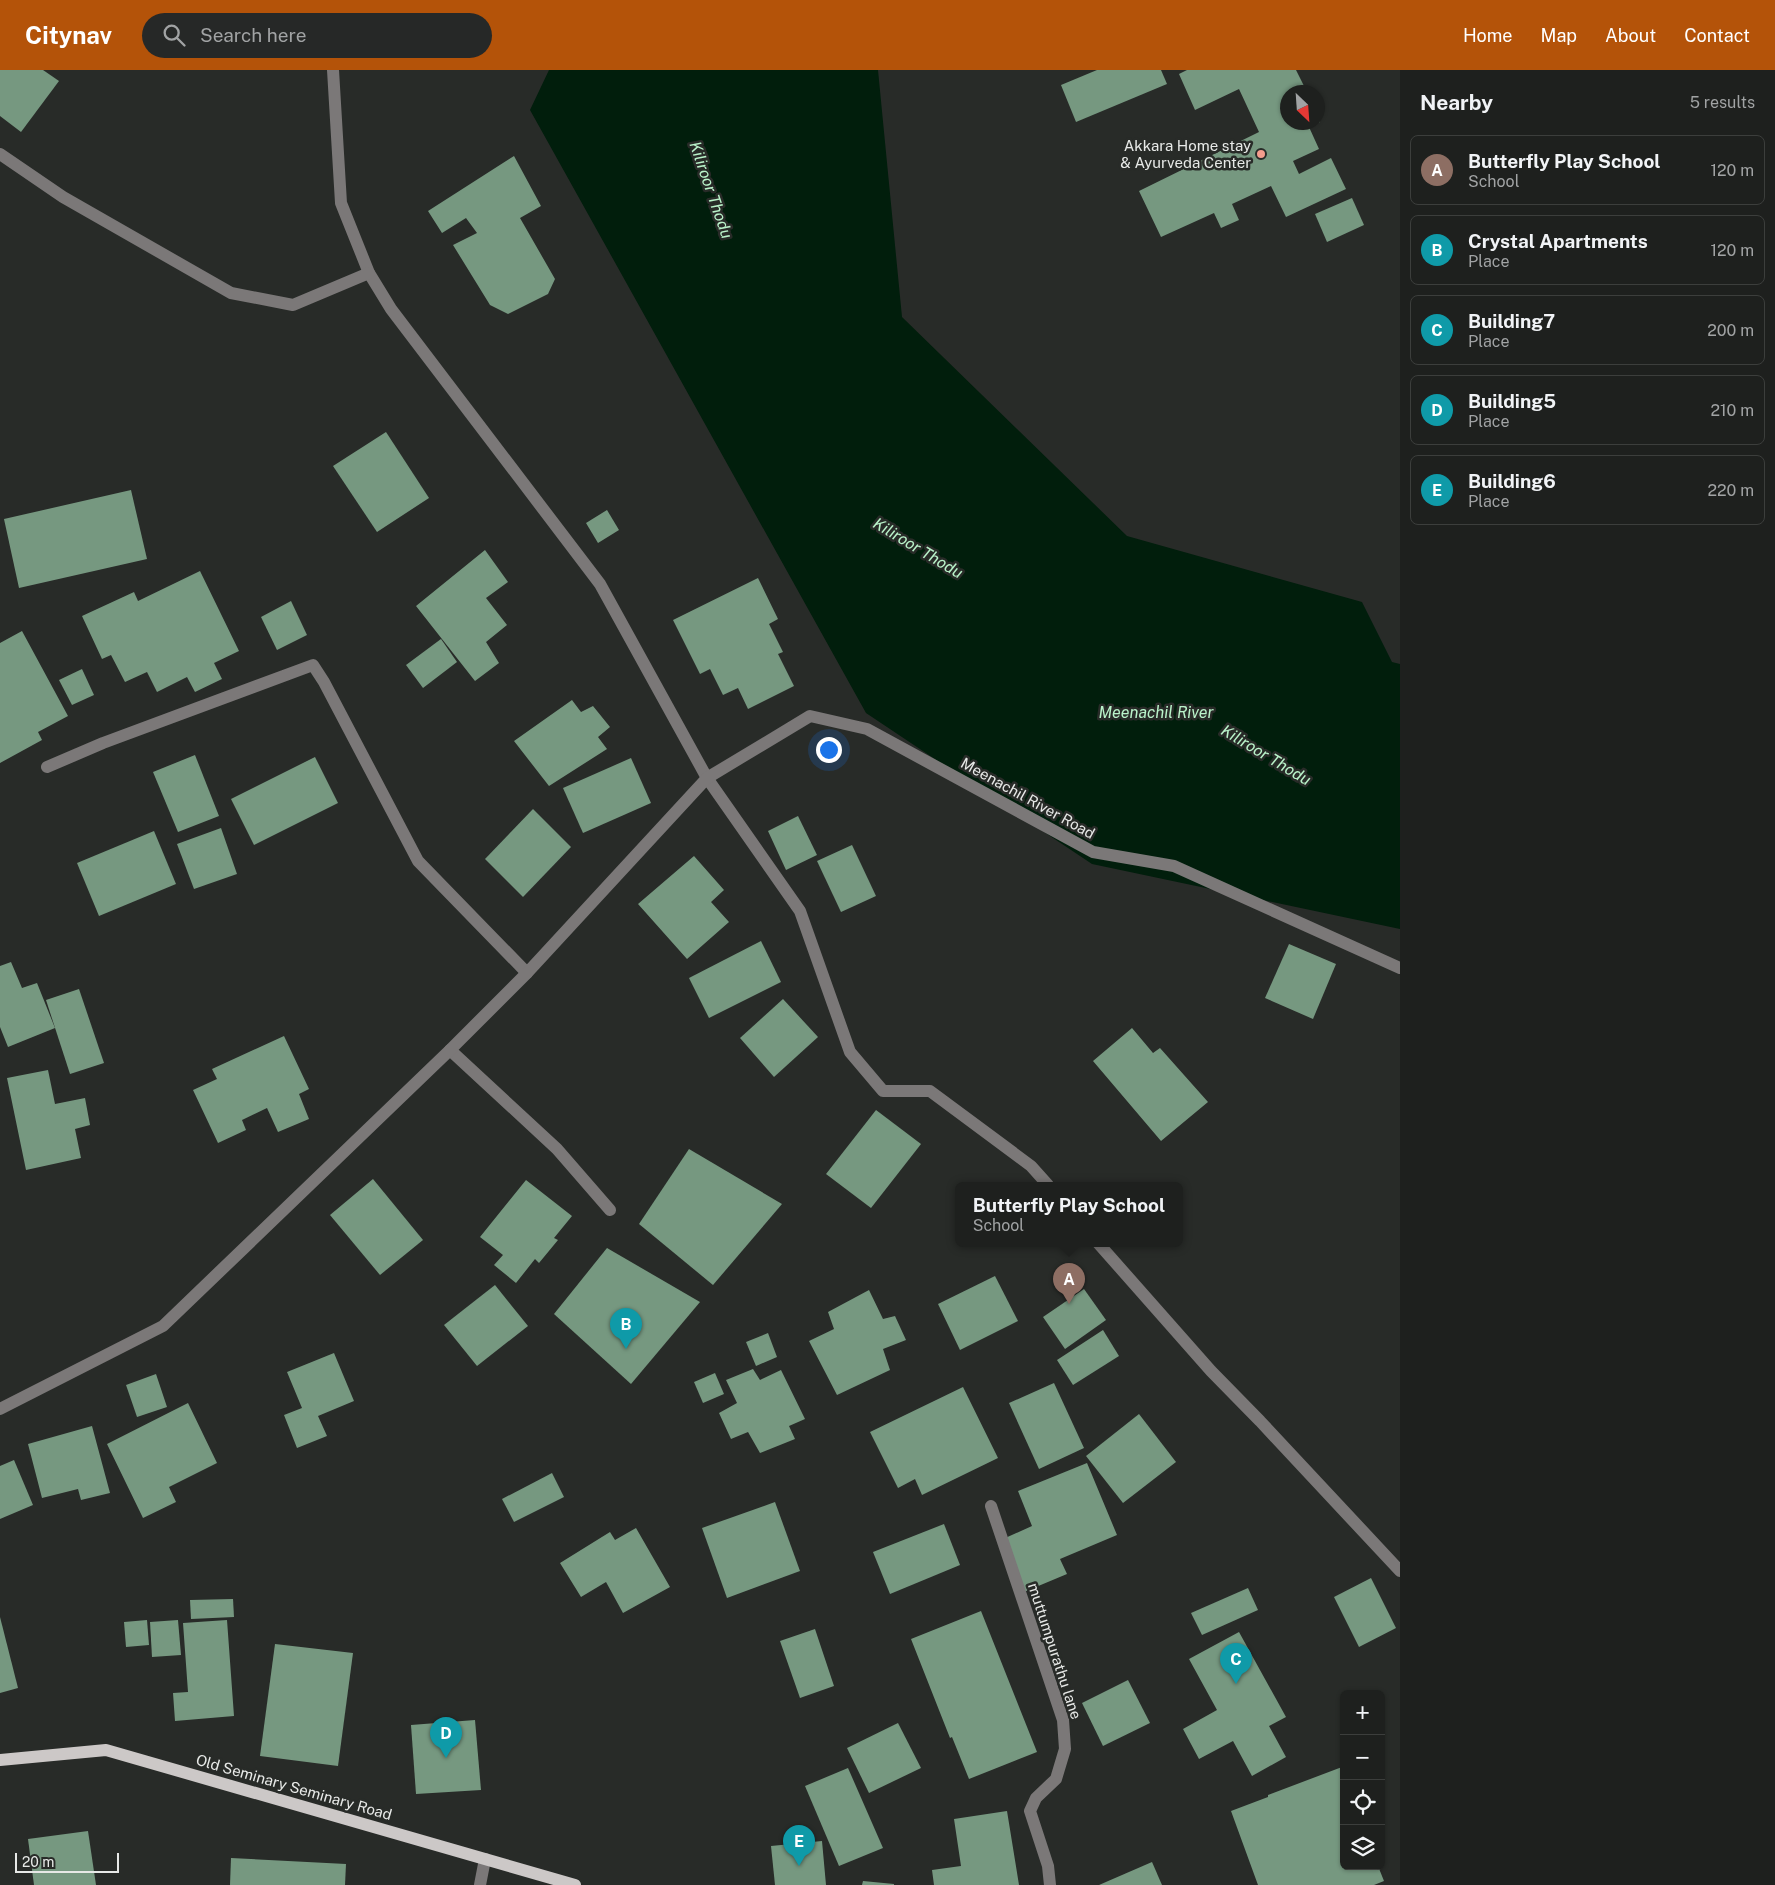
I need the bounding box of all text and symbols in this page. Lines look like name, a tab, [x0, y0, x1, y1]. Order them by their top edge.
search box	[142, 13, 492, 58]
text: Citynav	[25, 21, 112, 49]
icon: search	[160, 21, 188, 49]
text: Search here	[200, 24, 307, 46]
text: Home	[1463, 25, 1513, 46]
text: Map	[1541, 25, 1577, 46]
text: About	[1605, 25, 1656, 46]
text: Contact	[1684, 25, 1750, 46]
north arrow	[1280, 85, 1325, 130]
text: Nearby	[1420, 90, 1493, 115]
text: 5 results	[1690, 93, 1755, 112]
place label: Akkara Home stay & Ayurveda Center	[1120, 137, 1251, 171]
water label: Kiliroor Thodu	[686, 139, 736, 241]
marker: Akkara Home stay & Ayurveda Center	[1255, 148, 1267, 160]
text: Butterfly Play School	[1468, 150, 1661, 172]
text: A	[1431, 161, 1443, 180]
text: 120 m	[1710, 161, 1754, 180]
text: School	[1468, 172, 1519, 191]
text: Crystal Apartments	[1468, 230, 1648, 252]
text: B	[1432, 241, 1442, 260]
text: 120 m	[1710, 241, 1754, 260]
text: Place	[1468, 252, 1510, 271]
text: Building7	[1468, 310, 1555, 332]
text: C	[1431, 321, 1443, 340]
text: 200 m	[1707, 321, 1754, 340]
text: Place	[1468, 332, 1510, 351]
text: Building5	[1468, 390, 1556, 412]
text: D	[1431, 401, 1443, 420]
text: 210 m	[1710, 401, 1754, 420]
text: Place	[1468, 412, 1510, 431]
text: Building6	[1468, 470, 1556, 492]
text: E	[1432, 481, 1442, 500]
text: 220 m	[1707, 481, 1754, 500]
text: Place	[1468, 492, 1510, 511]
water label: Kiliroor Thodu	[870, 514, 966, 582]
water label: Meenachil River	[1099, 703, 1214, 722]
water label: Kiliroor Thodu	[1218, 721, 1314, 789]
your location	[816, 737, 842, 763]
street label: Meenachil River Road	[958, 754, 1098, 842]
popup	[955, 1182, 1183, 1247]
text: Butterfly Play School	[973, 1194, 1165, 1216]
text: School	[973, 1216, 1024, 1235]
pin: A	[1053, 1263, 1085, 1304]
pin: B	[610, 1308, 642, 1349]
street label: muttumpurathu lane	[1025, 1581, 1085, 1721]
pin: C	[1220, 1643, 1252, 1684]
map controls	[1340, 1690, 1385, 1870]
button: +	[1340, 1690, 1385, 1735]
pin: D	[430, 1717, 462, 1758]
button: −	[1340, 1735, 1385, 1780]
street label: Old Seminary Seminary Road	[194, 1751, 394, 1823]
button: locate	[1340, 1780, 1385, 1825]
pin: E	[783, 1825, 815, 1866]
button: layers	[1340, 1825, 1385, 1870]
scale bar	[15, 1850, 119, 1873]
text: 20 m	[22, 1854, 54, 1870]

